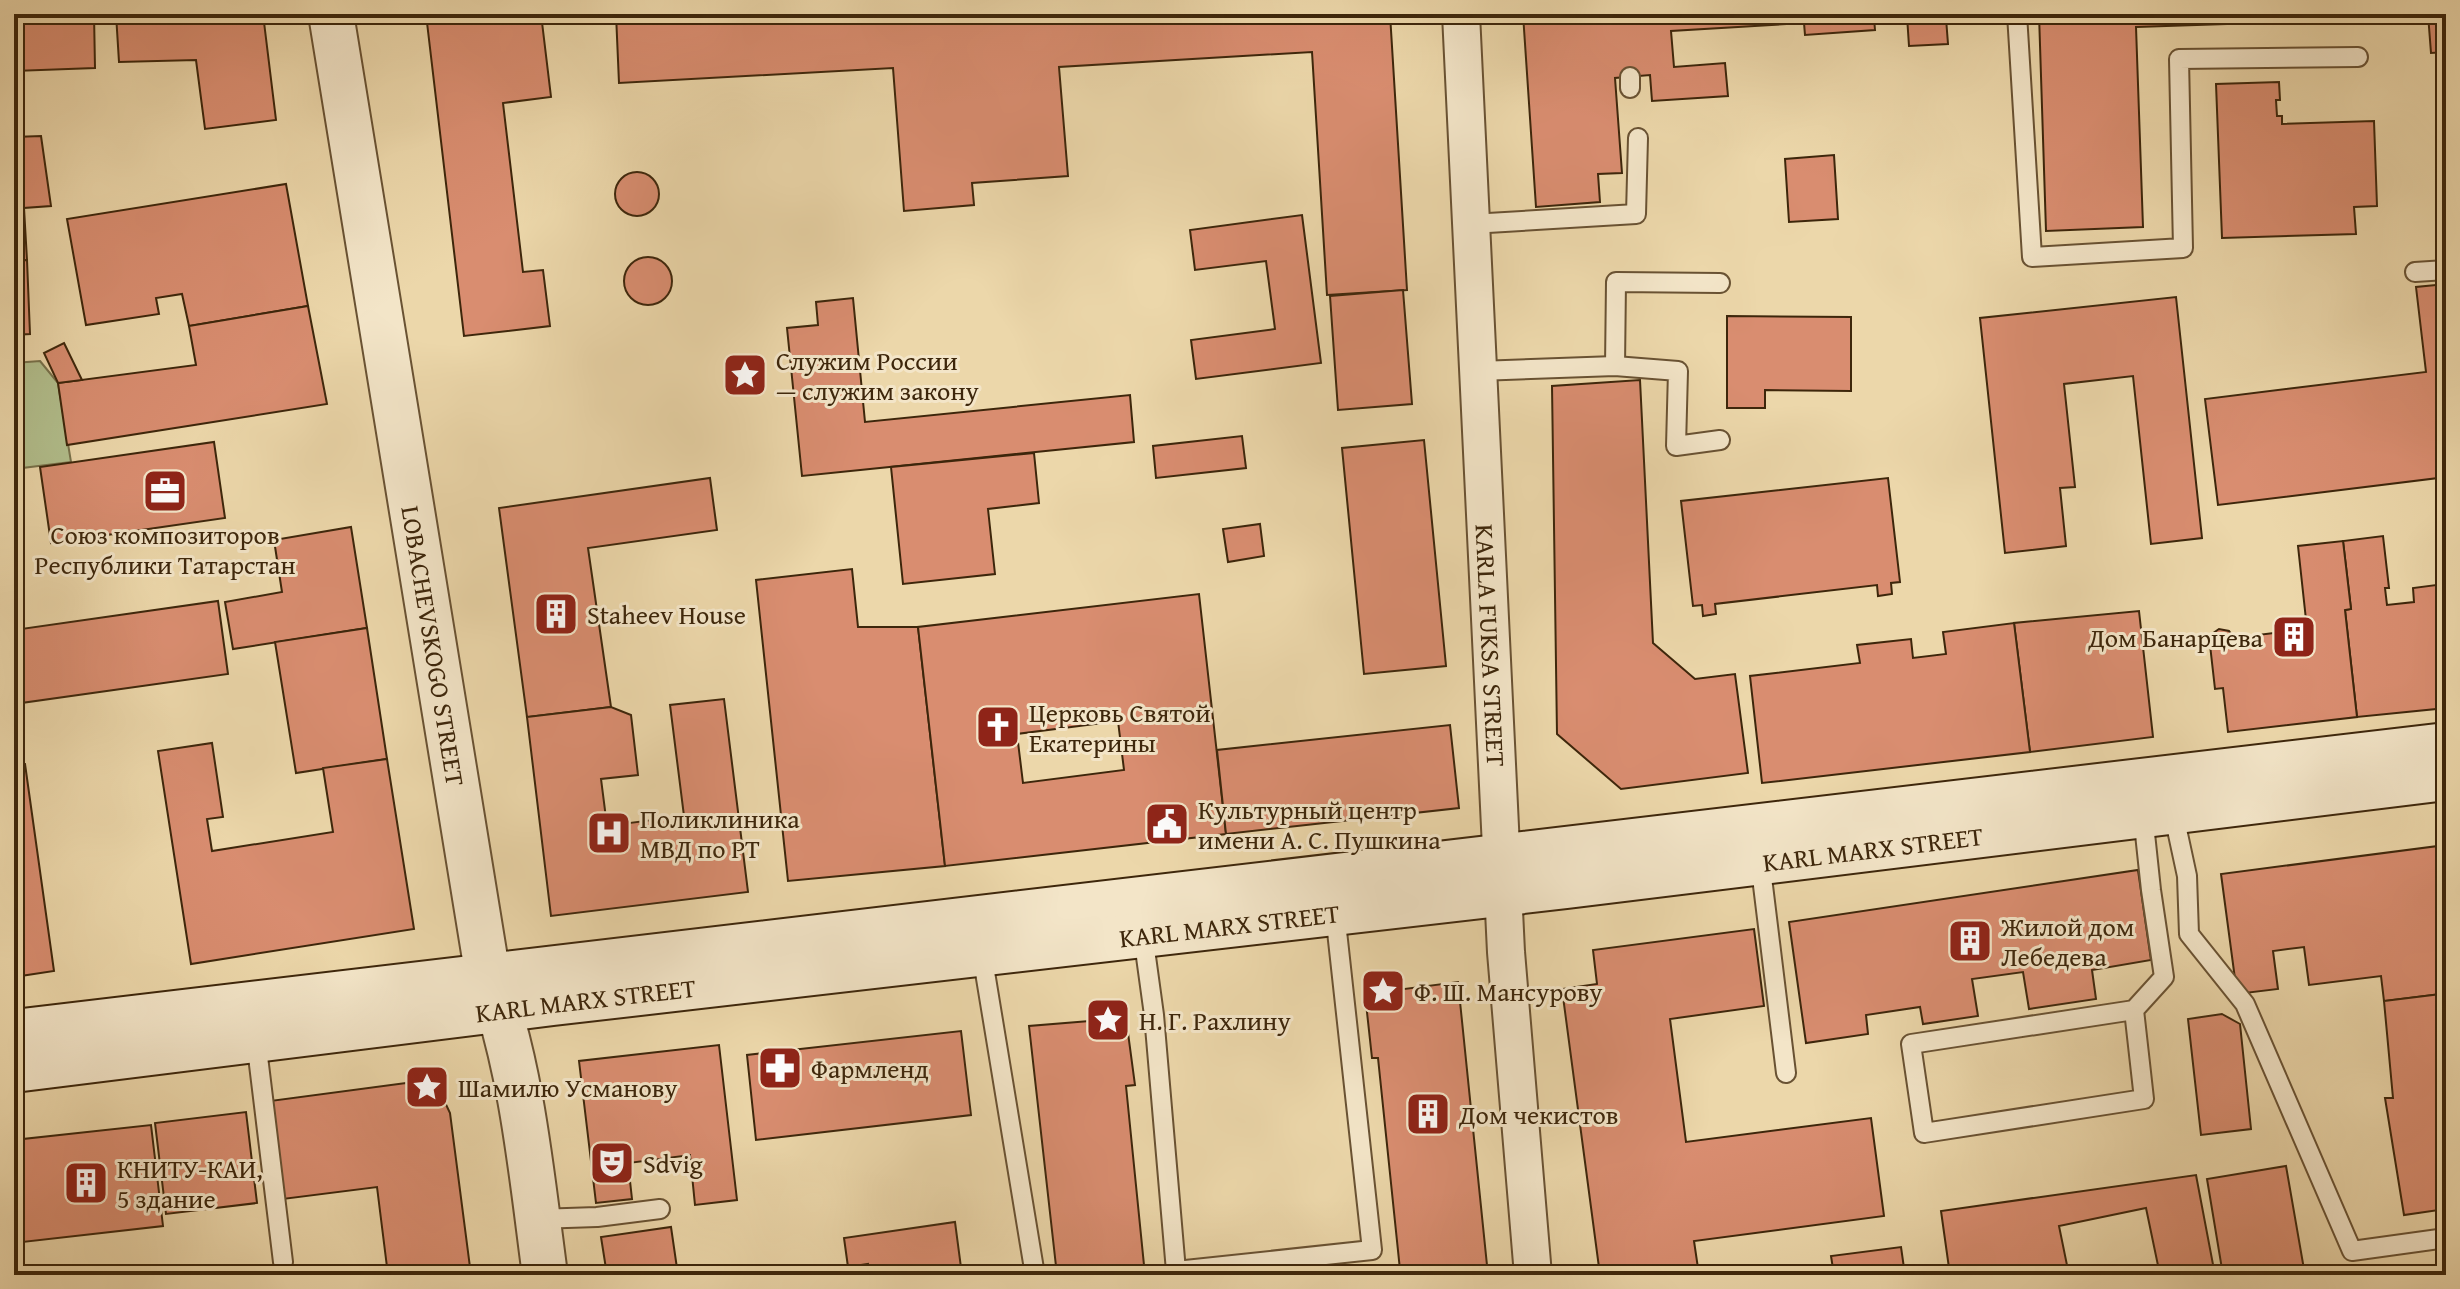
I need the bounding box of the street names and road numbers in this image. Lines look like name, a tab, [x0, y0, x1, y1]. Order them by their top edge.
street label: LOBACHEVSKOGO STREET	[392, 503, 476, 789]
street label: KARLA FUKSA STREET	[1466, 523, 1517, 768]
street label: KARL MARX STREET	[1760, 816, 1986, 881]
street label: KARL MARX STREET	[1117, 893, 1342, 957]
street label: KARL MARX STREET	[473, 967, 698, 1032]

